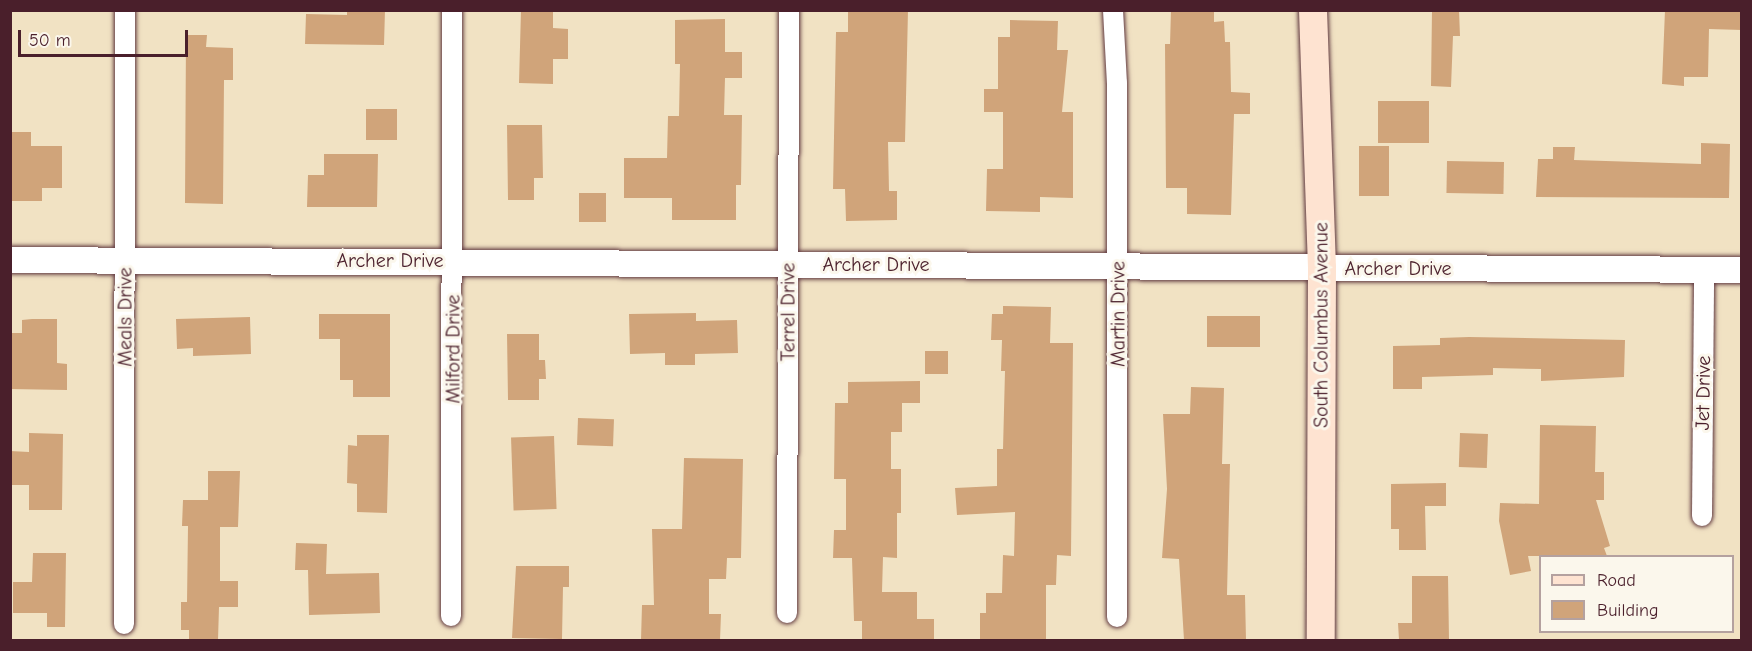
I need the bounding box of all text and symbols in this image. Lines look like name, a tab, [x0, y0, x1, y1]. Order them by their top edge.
scale bar	[21, 18, 190, 56]
text: 50 m	[29, 30, 71, 51]
street label: South Columbus Avenue	[1309, 222, 1333, 428]
street label: Archer Drive	[337, 248, 443, 272]
street label: Archer Drive	[823, 252, 929, 276]
street label: Archer Drive	[1345, 256, 1451, 280]
street label: Martin Drive	[1106, 261, 1130, 367]
street label: Terrel Drive	[776, 263, 800, 361]
street label: Meals Drive	[113, 267, 137, 367]
street label: Milford Drive	[441, 294, 465, 404]
street label: Jet Drive	[1690, 355, 1716, 431]
legend	[1539, 555, 1734, 633]
text: Road	[1597, 570, 1636, 591]
text: Building	[1597, 600, 1659, 621]

